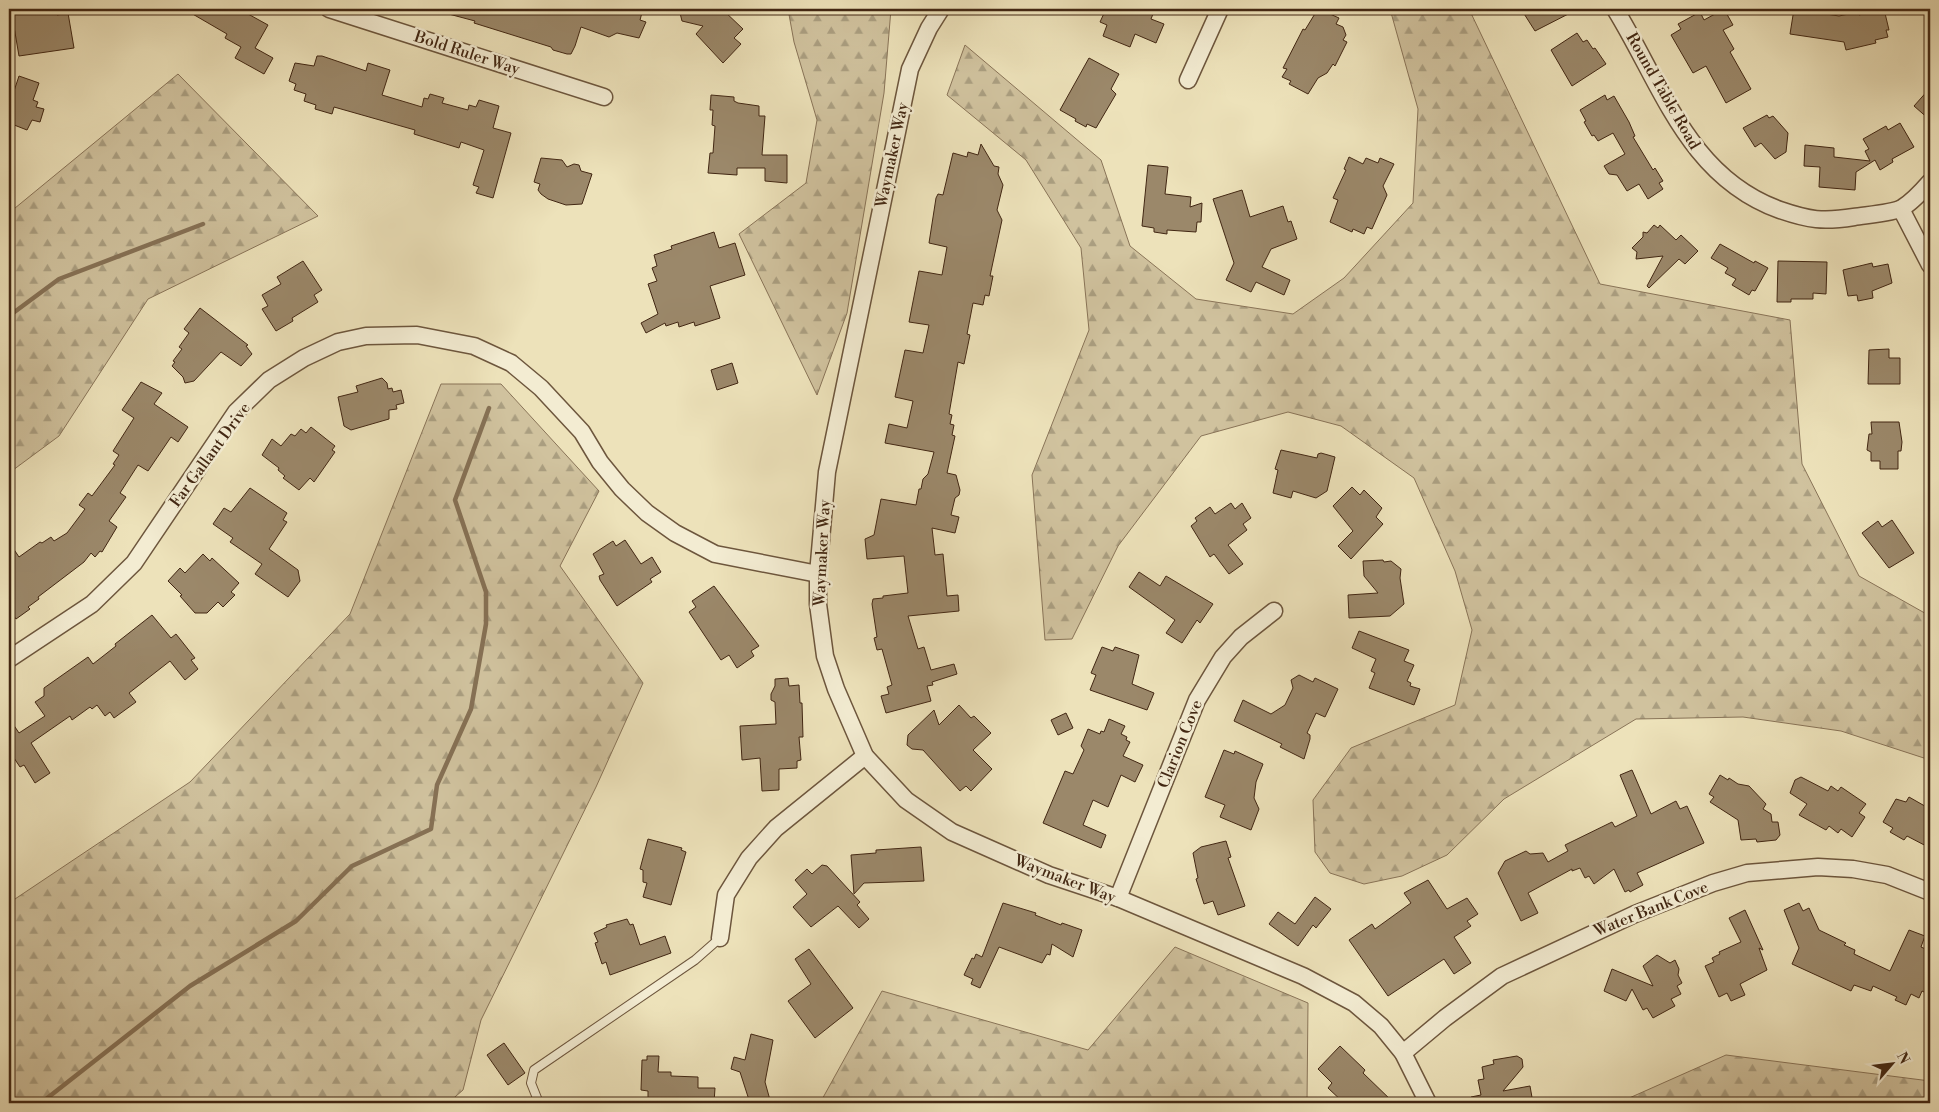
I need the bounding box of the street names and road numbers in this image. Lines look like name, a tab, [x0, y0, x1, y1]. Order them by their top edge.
street label: Bold Ruler Way	[411, 26, 523, 80]
street label: Round Table Road	[1621, 29, 1705, 153]
street label: Waymaker Way	[871, 100, 913, 210]
street label: Far Gallant Drive	[165, 399, 255, 511]
street label: Waymaker Way	[809, 499, 835, 608]
street label: Clarion Cove	[1153, 697, 1207, 791]
street label: Waymaker Way	[1010, 850, 1119, 908]
street label: Water Bank Cove	[1590, 877, 1711, 941]

